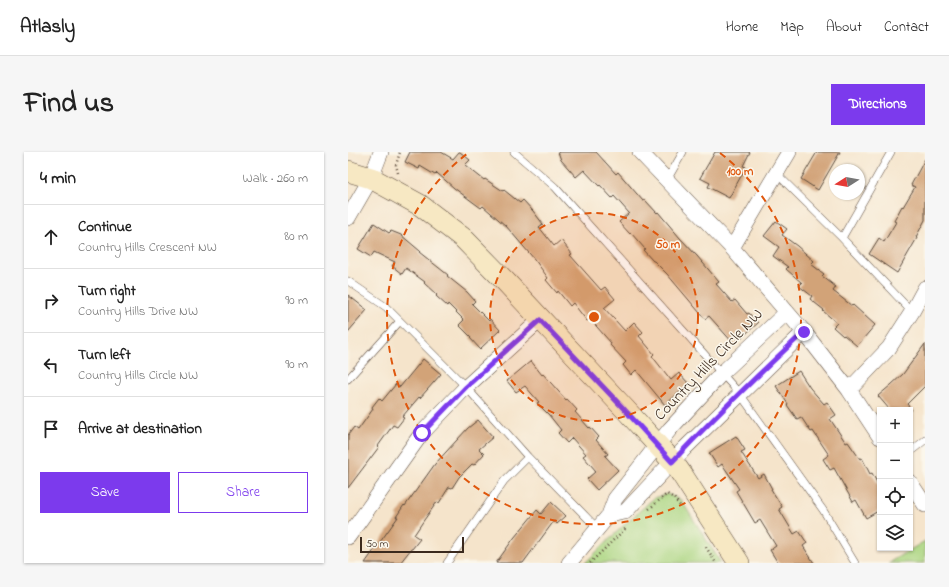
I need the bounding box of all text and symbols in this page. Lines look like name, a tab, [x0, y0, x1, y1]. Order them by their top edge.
text: Atlasly	[20, 14, 75, 41]
text: Home	[726, 17, 758, 38]
text: Map	[780, 17, 804, 38]
text: About	[826, 17, 862, 38]
text: Contact	[884, 17, 929, 38]
text: Find us	[24, 84, 114, 125]
button: Directions	[831, 84, 925, 125]
text: 100 m	[727, 163, 754, 181]
north arrow	[829, 164, 865, 200]
text: 4 min	[40, 166, 76, 191]
text: Walk · 260 m	[243, 169, 308, 188]
text: Continue	[78, 216, 132, 238]
icon: ahead	[40, 226, 62, 248]
text: 80 m	[284, 227, 308, 246]
text: 50 m	[656, 236, 681, 254]
text: Country Hills Crescent NW	[78, 238, 217, 257]
text: Turn right	[78, 280, 136, 302]
icon: right	[40, 290, 62, 312]
text: 90 m	[285, 291, 308, 310]
text: Country Hills Drive NW	[78, 302, 198, 321]
street label: Country Hills Circle NW	[649, 304, 769, 426]
centre of rings	[587, 310, 601, 324]
route end	[795, 323, 813, 341]
text: Turn left	[78, 344, 131, 366]
icon: left	[40, 354, 62, 376]
text: 90 m	[285, 355, 308, 374]
text: Country Hills Circle NW	[78, 366, 198, 385]
map controls	[877, 407, 913, 551]
button: +	[877, 407, 913, 443]
icon: arrive	[40, 418, 62, 440]
text: Arrive at destination	[78, 418, 202, 440]
route start	[413, 424, 431, 442]
button: −	[877, 443, 913, 479]
button: Save	[40, 472, 170, 513]
button: Share	[178, 472, 308, 513]
button: locate	[877, 479, 913, 515]
button: layers	[877, 515, 913, 551]
scale bar	[360, 535, 464, 554]
text: 50 m	[366, 536, 388, 552]

